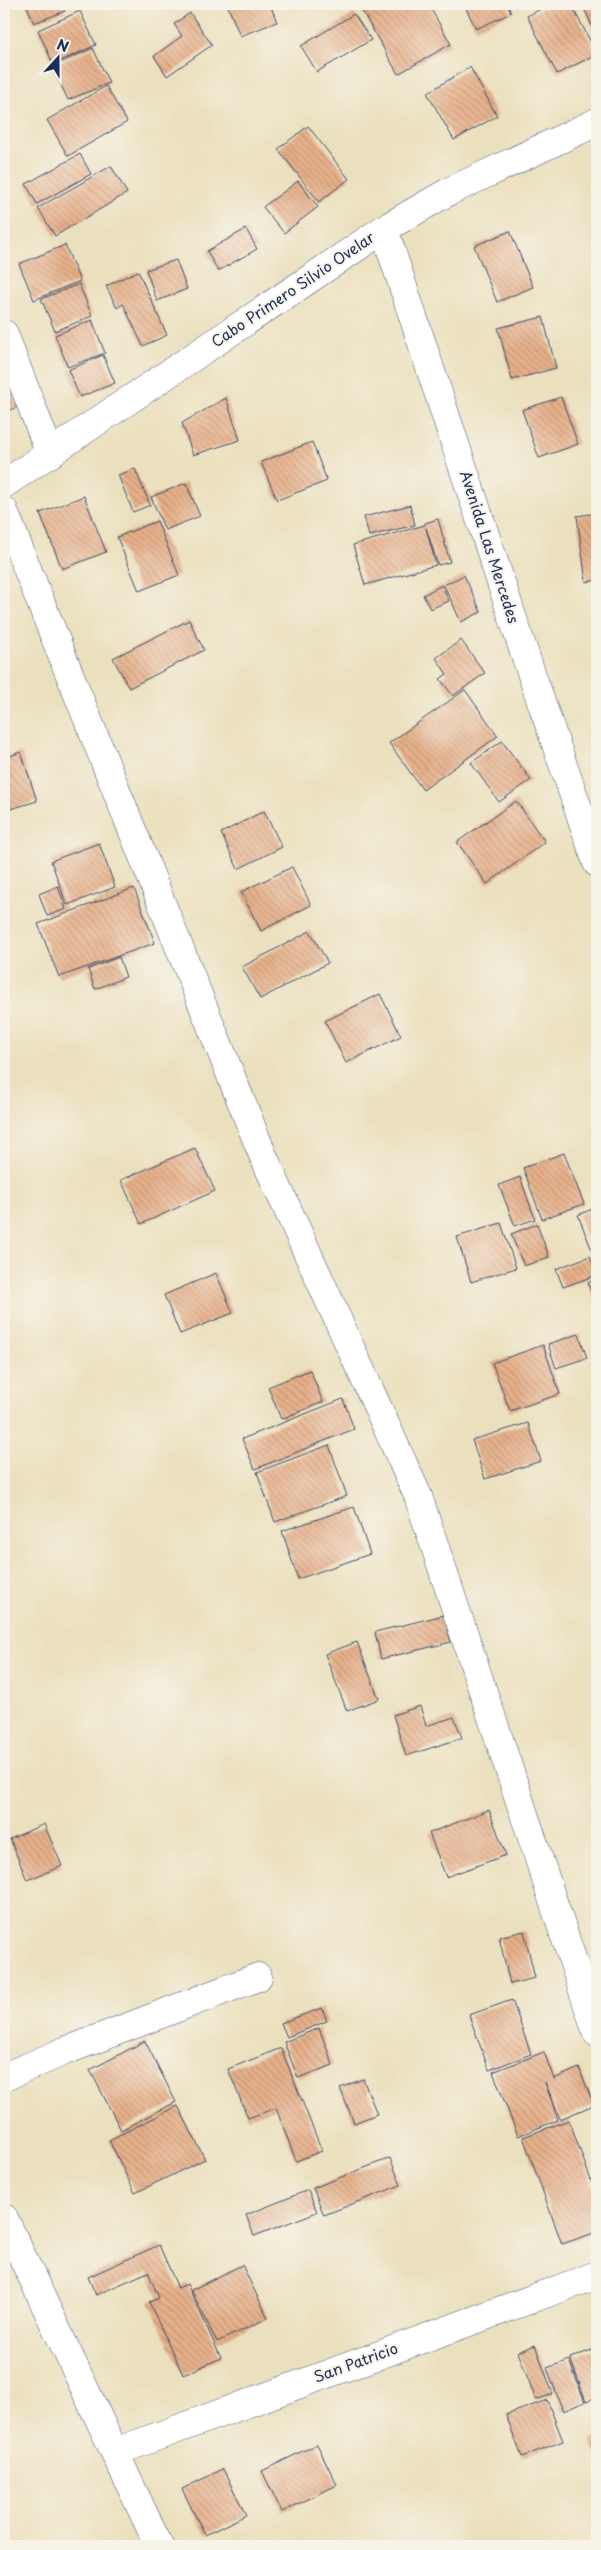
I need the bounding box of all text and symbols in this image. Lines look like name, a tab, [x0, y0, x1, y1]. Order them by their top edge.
north arrow	[32, 32, 82, 82]
text: N	[54, 34, 72, 57]
street label: Cabo Primero Silvio Ovelar	[206, 225, 379, 352]
street label: Avenida Las Mercedes	[455, 467, 526, 626]
street label: San Patricio	[310, 2336, 401, 2387]

